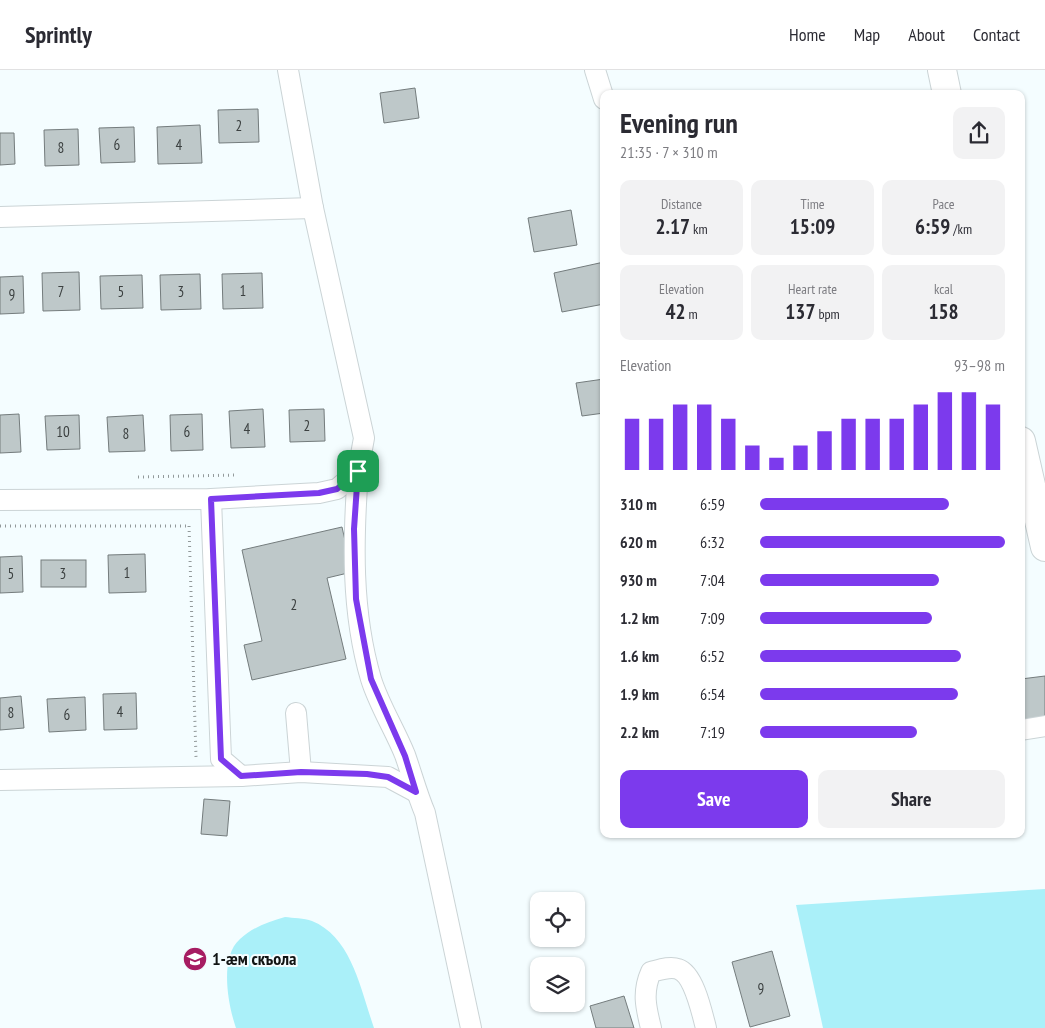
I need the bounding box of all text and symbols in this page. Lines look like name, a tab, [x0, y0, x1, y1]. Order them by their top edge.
text: Sprintly	[25, 19, 92, 50]
text: Home	[789, 23, 826, 46]
text: Map	[854, 23, 880, 46]
text: About	[908, 23, 945, 46]
text: Contact	[973, 23, 1020, 46]
text: Evening run	[620, 104, 738, 141]
button: share	[953, 107, 1005, 159]
house number: 2	[236, 116, 242, 135]
house number: 6	[114, 135, 121, 154]
house number: 4	[176, 135, 183, 154]
house number: 8	[58, 138, 64, 157]
text: 21:35 · 7 × 310 m	[620, 142, 718, 162]
text: Distance	[661, 195, 702, 213]
text: Time	[800, 195, 825, 213]
text: Pace	[932, 195, 955, 213]
text: 2.17	[655, 213, 690, 240]
text: 15:09	[790, 213, 835, 240]
text: 6:59	[915, 213, 950, 240]
text: km	[690, 220, 708, 238]
text: /km	[950, 220, 972, 238]
text: Elevation	[659, 280, 704, 298]
text: Heart rate	[788, 280, 837, 298]
text: kcal	[934, 280, 953, 298]
house number: 1	[240, 281, 246, 300]
house number: 7	[58, 282, 64, 301]
house number: 5	[118, 282, 124, 301]
house number: 3	[178, 282, 184, 301]
house number: 9	[9, 285, 15, 304]
text: 42	[665, 298, 685, 325]
text: 137	[785, 298, 815, 325]
text: 158	[928, 298, 959, 325]
text: m	[685, 305, 698, 323]
text: bpm	[815, 305, 840, 323]
text: Elevation	[620, 355, 671, 375]
text: 93–98 m	[954, 355, 1005, 375]
house number: 2	[304, 416, 310, 435]
house number: 4	[244, 419, 251, 438]
house number: 10	[56, 422, 70, 441]
house number: 6	[184, 422, 191, 441]
house number: 8	[123, 424, 129, 443]
pin	[337, 450, 379, 492]
icon: arrive	[344, 457, 372, 485]
text: 310 m	[620, 494, 657, 514]
text: 6:59	[700, 494, 725, 514]
text: 620 m	[620, 532, 657, 552]
text: 6:32	[700, 532, 725, 552]
house number: 1	[124, 563, 130, 582]
house number: 5	[8, 564, 14, 583]
house number: 3	[60, 564, 66, 583]
text: 930 m	[620, 570, 657, 590]
text: 7:04	[700, 570, 725, 590]
house number: 2	[291, 595, 297, 614]
text: 1.2 km	[620, 608, 659, 628]
text: 7:09	[700, 608, 725, 628]
text: 1.6 km	[620, 646, 659, 666]
text: 6:52	[700, 646, 725, 666]
text: 1.9 km	[620, 684, 659, 704]
text: 6:54	[700, 684, 725, 704]
house number: 4	[117, 702, 124, 721]
house number: 8	[8, 703, 14, 722]
house number: 6	[64, 705, 71, 724]
text: 2.2 km	[620, 722, 659, 742]
text: 7:19	[700, 722, 725, 742]
button: Save	[620, 770, 808, 828]
button: Share	[818, 770, 1005, 828]
map controls	[530, 892, 585, 1012]
button: locate	[530, 892, 585, 947]
school or university icon: 1-æм скъола	[182, 946, 208, 972]
place label: 1-æм скъола	[212, 947, 296, 970]
button: layers	[530, 957, 585, 1012]
house number: 9	[758, 979, 764, 998]

